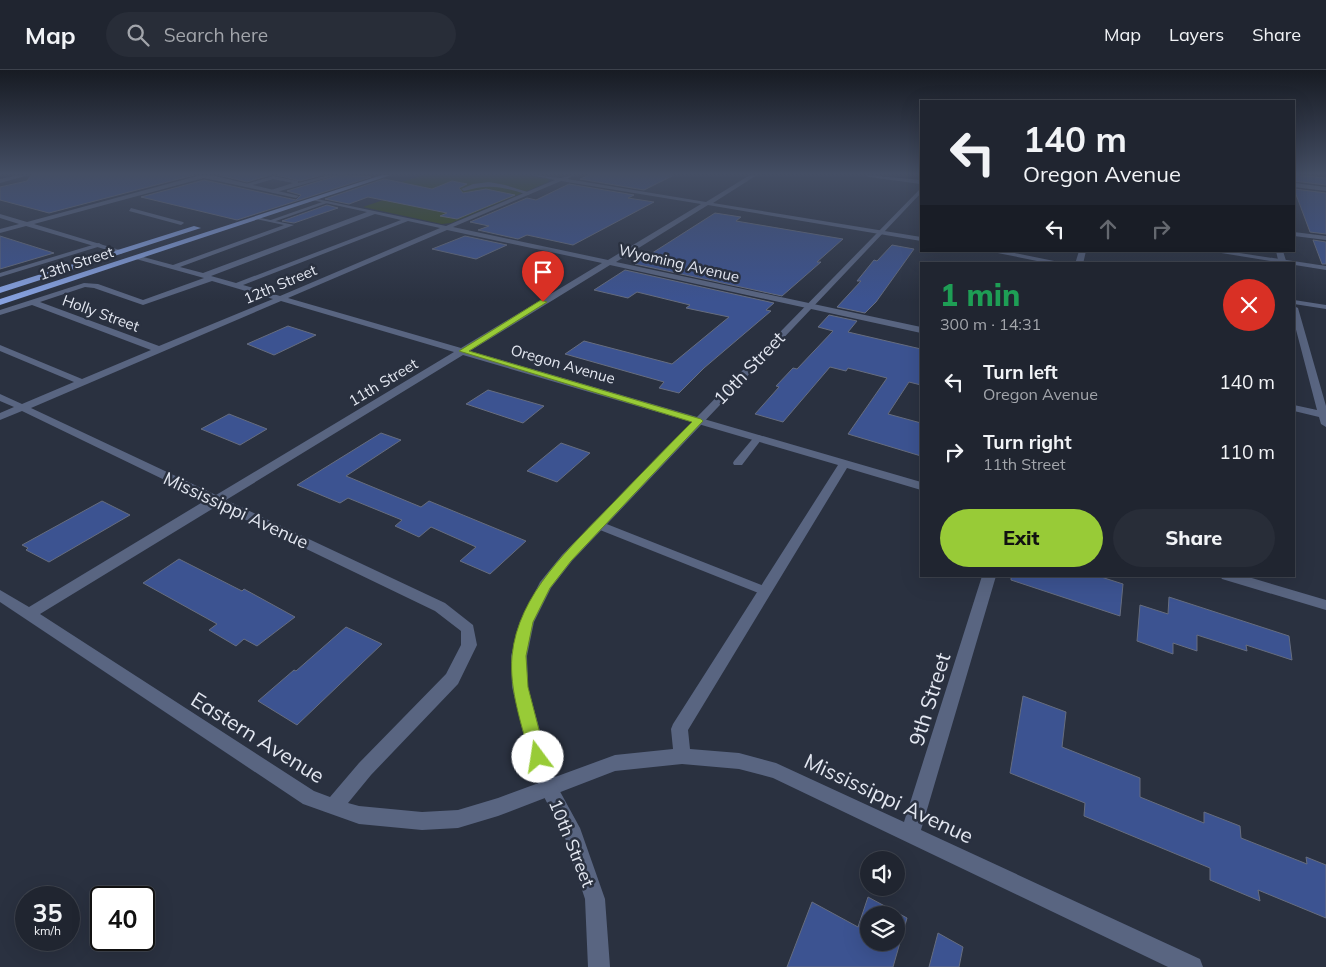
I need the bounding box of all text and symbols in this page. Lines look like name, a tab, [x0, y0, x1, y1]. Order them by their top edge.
search box	[106, 12, 456, 57]
text: Map	[25, 20, 76, 50]
icon: search	[124, 21, 152, 49]
text: Search here	[164, 23, 268, 47]
text: Map	[1104, 23, 1141, 46]
text: Layers	[1169, 23, 1224, 46]
text: Share	[1252, 23, 1301, 46]
text: 140 m	[1023, 117, 1127, 161]
icon: left	[940, 120, 1005, 185]
text: Oregon Avenue	[1023, 160, 1181, 188]
icon: left	[1041, 215, 1069, 243]
icon: ahead	[1094, 215, 1122, 243]
icon: right	[1147, 215, 1175, 243]
street label: Wyoming Avenue	[617, 240, 741, 286]
street label: 13th Street	[36, 242, 116, 284]
pin	[522, 251, 564, 302]
icon: arrive	[529, 258, 557, 286]
street label: 12th Street	[241, 260, 319, 308]
text: 1 min	[940, 276, 1020, 314]
button: close	[1223, 279, 1275, 331]
street label: Holly Street	[60, 290, 142, 336]
text: 300 m · 14:31	[940, 314, 1041, 334]
street label: 10th Street	[708, 327, 790, 409]
street label: Oregon Avenue	[509, 340, 617, 388]
street label: 11th Street	[345, 354, 421, 410]
text: Turn left	[983, 360, 1058, 384]
icon: left	[940, 368, 968, 396]
text: 140 m	[1219, 370, 1275, 394]
text: Oregon Avenue	[983, 384, 1098, 404]
text: Turn right	[983, 430, 1072, 454]
icon: right	[940, 438, 968, 466]
text: 110 m	[1219, 440, 1275, 464]
text: 11th Street	[983, 454, 1066, 474]
street label: Mississippi Avenue	[160, 466, 312, 554]
button: Exit	[940, 509, 1103, 567]
button: Share	[1113, 509, 1275, 567]
street label: 9th Street	[903, 649, 955, 749]
street label: Eastern Avenue	[187, 686, 329, 788]
position arrow	[511, 730, 563, 782]
street label: Mississippi Avenue	[800, 747, 978, 849]
street label: 10th Street	[544, 796, 600, 890]
map controls	[860, 851, 905, 951]
button: sound	[860, 851, 905, 896]
speed limit sign: 40	[90, 886, 155, 951]
text: 35	[32, 897, 63, 928]
button: layers	[860, 906, 905, 951]
text: km/h	[34, 923, 61, 938]

